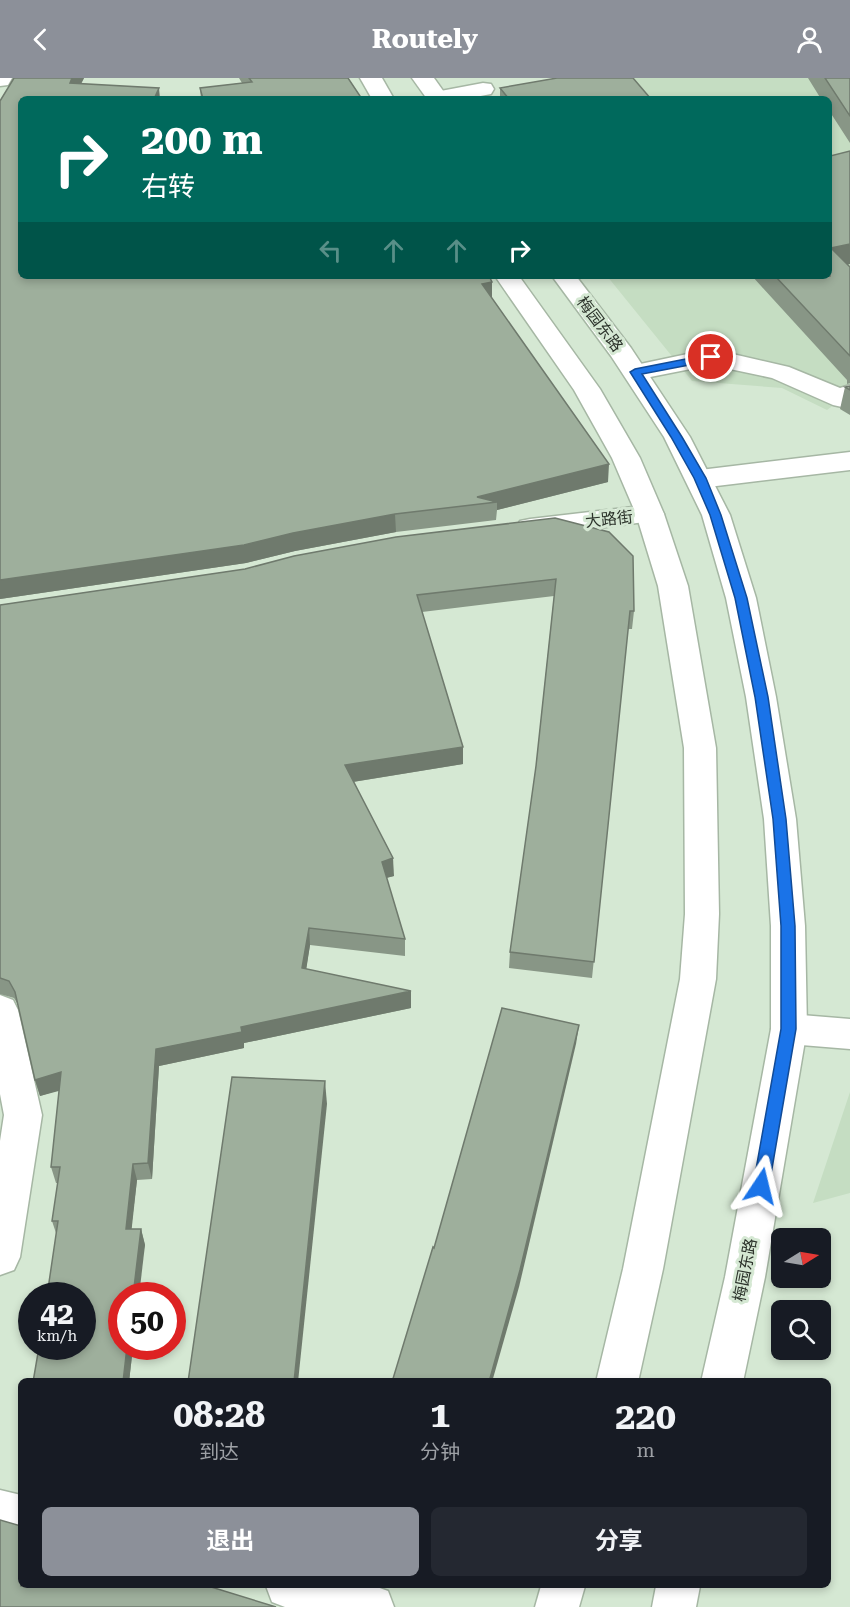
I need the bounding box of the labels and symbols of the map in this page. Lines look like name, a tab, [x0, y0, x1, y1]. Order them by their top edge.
street label: 梅园东路	[573, 293, 627, 355]
pin	[685, 331, 736, 382]
street label: 大路街	[584, 507, 634, 531]
position arrow	[729, 1154, 793, 1218]
north arrow	[771, 1228, 831, 1288]
street label: 梅园东路	[730, 1237, 760, 1303]
speed limit sign: 50	[108, 1282, 186, 1360]

